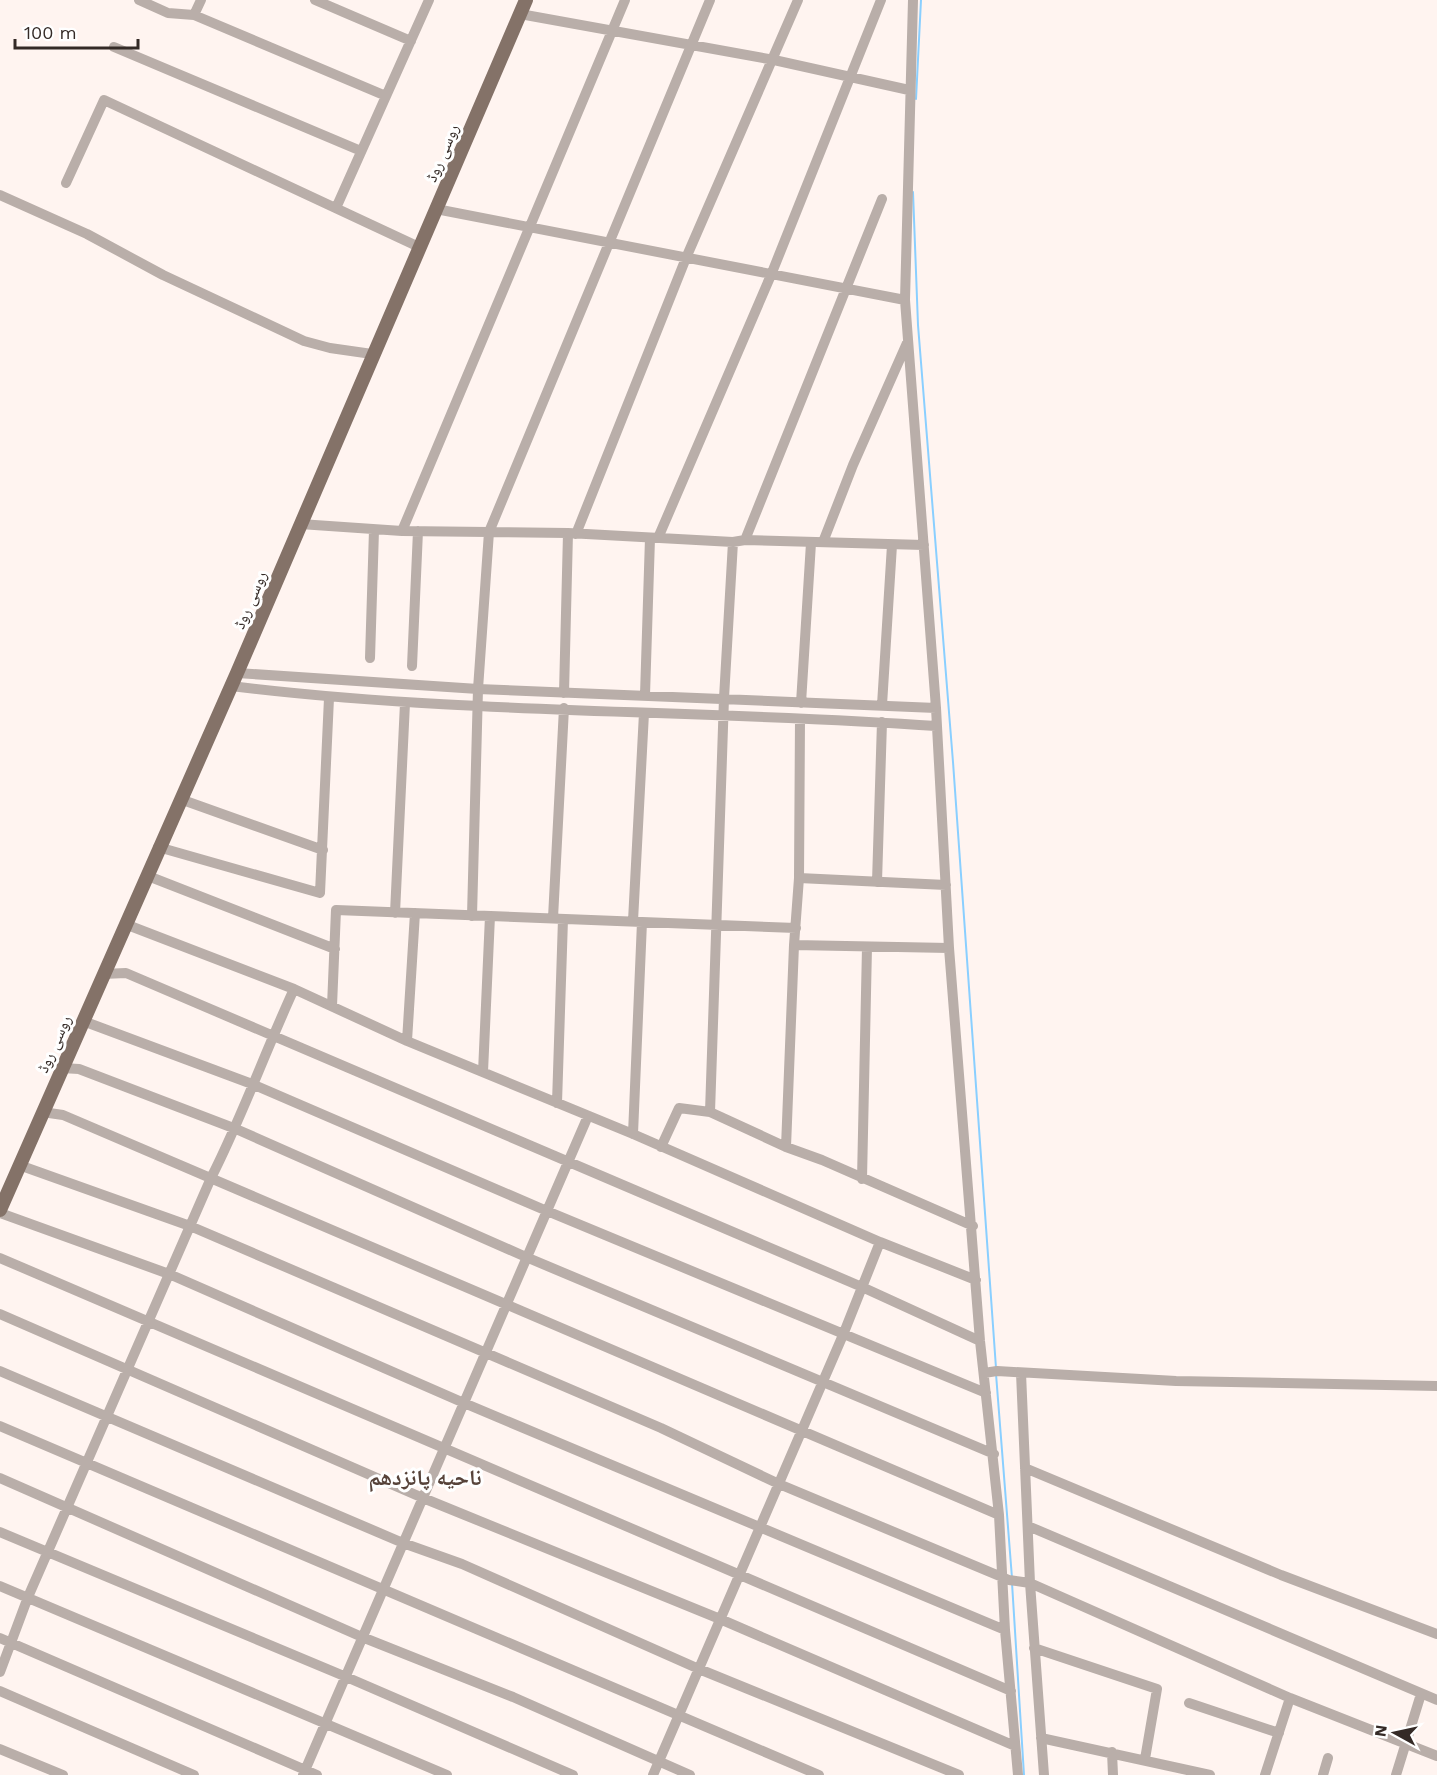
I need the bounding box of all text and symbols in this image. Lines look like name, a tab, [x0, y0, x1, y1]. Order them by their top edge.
scale bar	[15, 12, 138, 50]
text: 100 m	[24, 22, 77, 43]
street label: روسی روڈ	[421, 121, 464, 185]
street label: روسی روڈ	[229, 568, 272, 632]
street label: روسی روڈ	[33, 1012, 76, 1076]
district label: ناحیه پانزدهم	[369, 1465, 481, 1492]
north arrow	[1365, 1703, 1425, 1763]
text: N	[1370, 1724, 1391, 1738]

